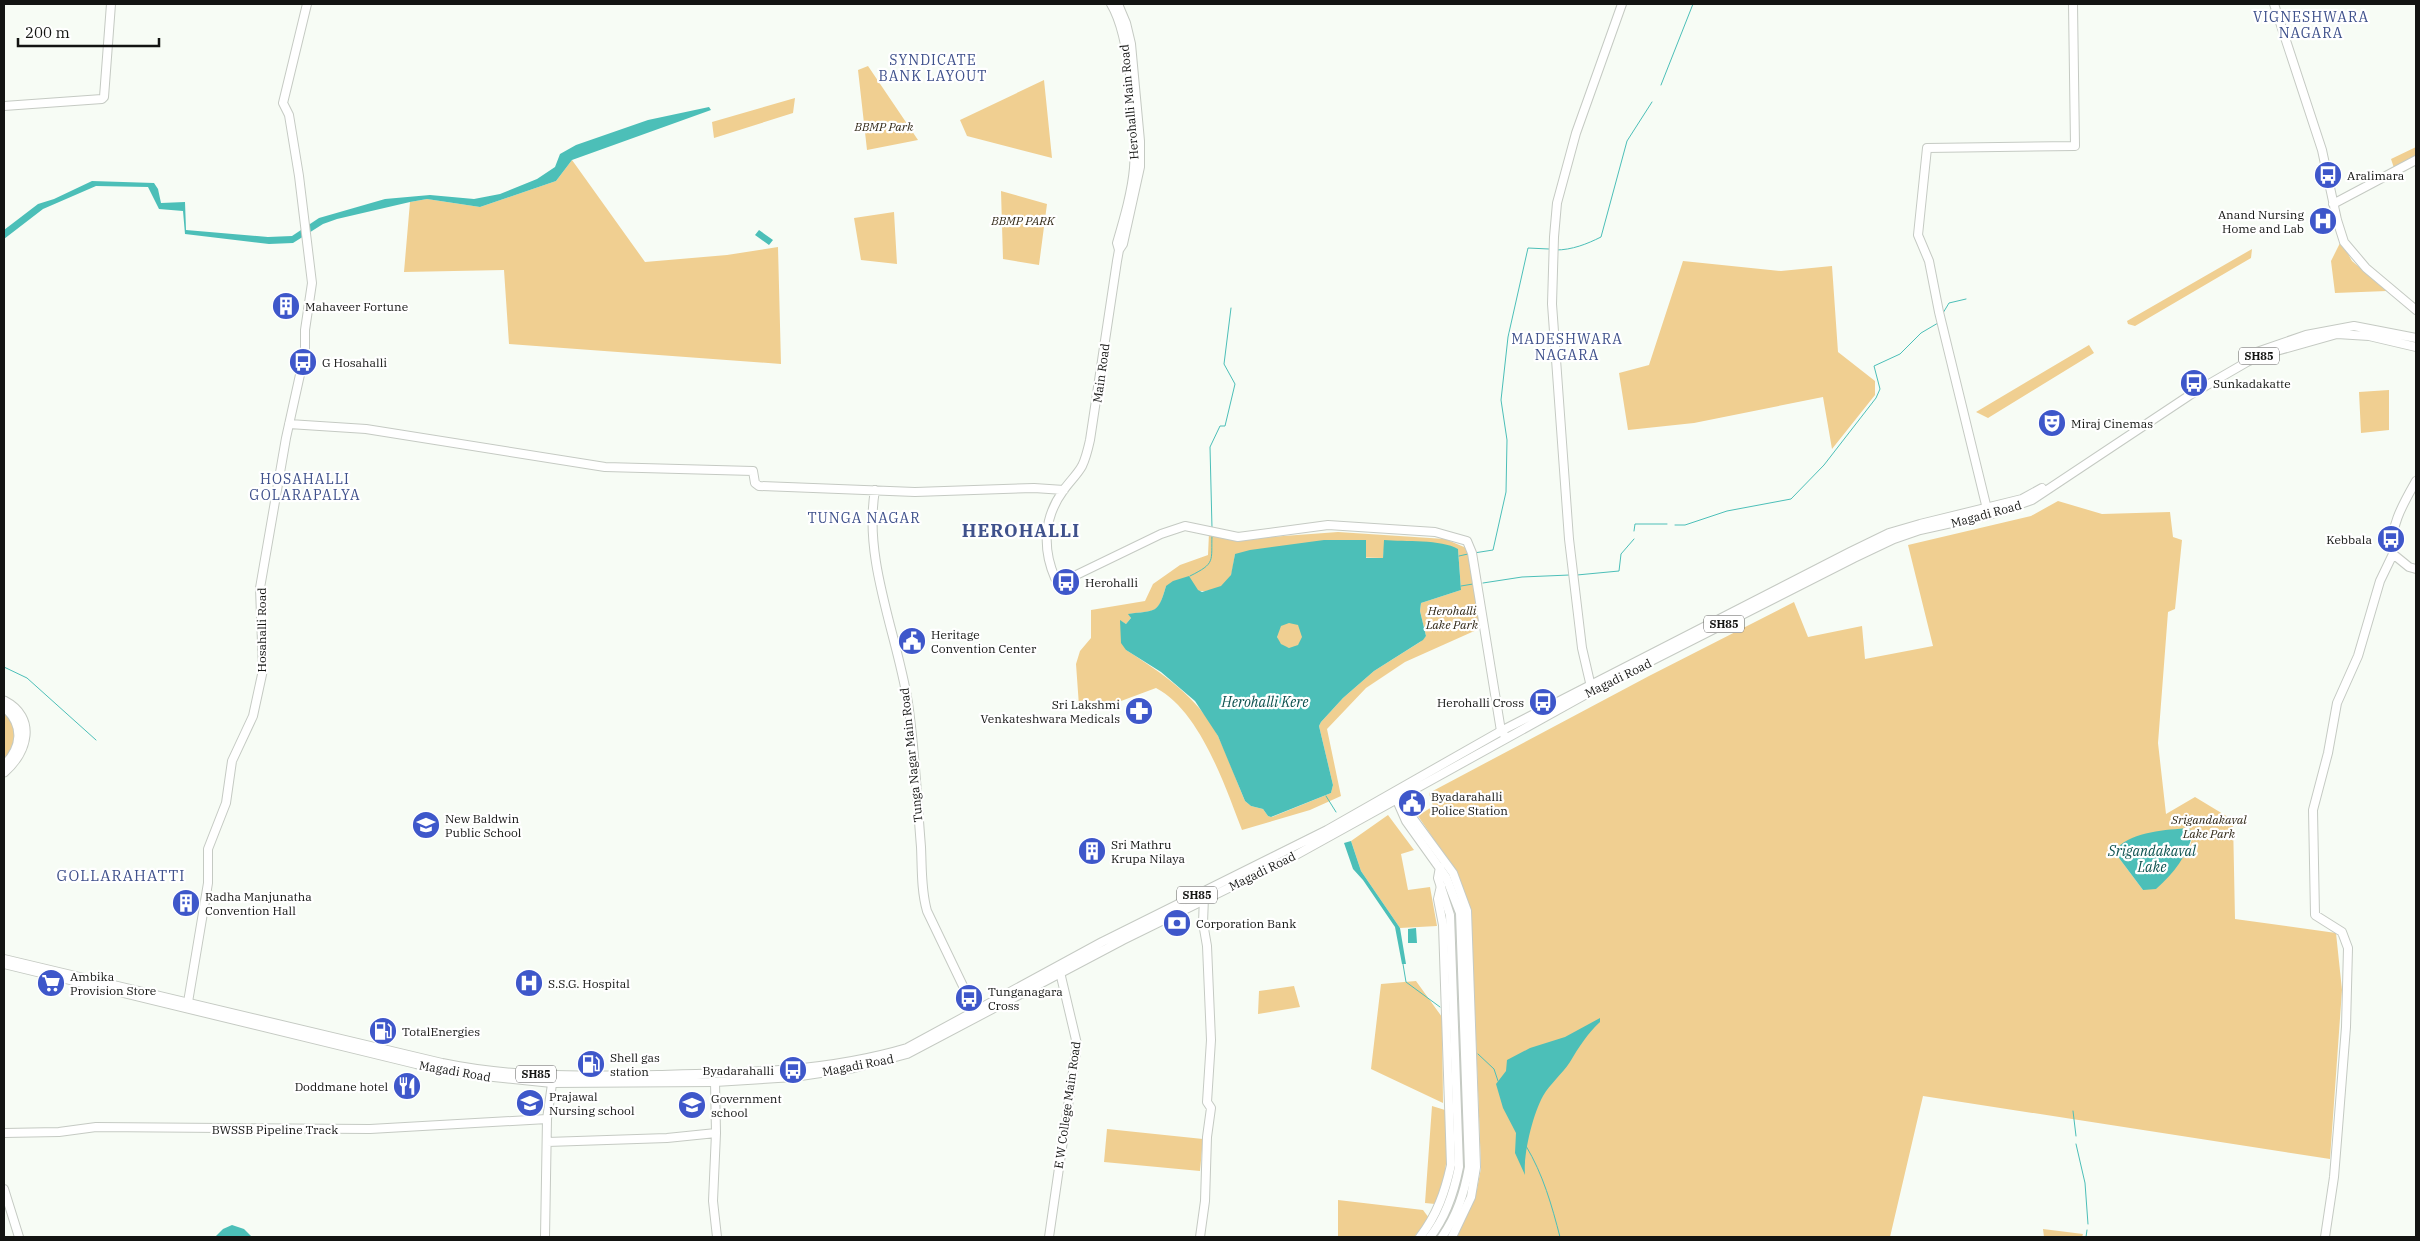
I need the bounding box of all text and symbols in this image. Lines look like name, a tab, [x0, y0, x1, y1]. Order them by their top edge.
district label: VIGNESHWARA NAGARA	[2253, 8, 2369, 42]
scale bar	[18, 15, 159, 47]
text: 200 m	[25, 23, 70, 42]
street label: Herohalli Main Road	[1116, 44, 1142, 160]
district label: SYNDICATE BANK LAYOUT	[879, 51, 987, 85]
park label: BBMP Park	[854, 119, 914, 134]
bus stop icon: Aralimara	[2313, 160, 2343, 190]
place label: Aralimara	[2347, 168, 2405, 183]
hospital icon: Anand Nursing Home and Lab	[2308, 206, 2338, 236]
place label: Anand Nursing Home and Lab	[2218, 207, 2304, 236]
park label: BBMP PARK	[990, 213, 1056, 228]
building icon: Mahaveer Fortune	[271, 291, 301, 321]
place label: Mahaveer Fortune	[305, 299, 408, 314]
district label: MADESHWARA NAGARA	[1511, 330, 1623, 364]
street label: Main Road	[1089, 342, 1113, 404]
bus stop icon: G Hosahalli	[288, 347, 318, 377]
road number: SH85	[2239, 348, 2279, 364]
place label: G Hosahalli	[322, 355, 387, 370]
bus stop icon: Sunkadakatte	[2179, 368, 2209, 398]
place label: Sunkadakatte	[2213, 376, 2291, 391]
theatre icon: Miraj Cinemas	[2037, 408, 2067, 438]
place label: Miraj Cinemas	[2071, 416, 2153, 431]
district label: HOSAHALLI GOLARAPALYA	[249, 470, 361, 504]
street label: Magadi Road	[1949, 497, 2023, 531]
district label: TUNGA NAGAR	[807, 509, 921, 527]
district label: HEROHALLI	[962, 519, 1080, 542]
bus stop icon: Kebbala	[2376, 524, 2406, 554]
place label: Kebbala	[2326, 532, 2372, 547]
bus stop icon: Herohalli	[1051, 567, 1081, 597]
place label: Herohalli	[1085, 575, 1138, 590]
street label: Hosahalli Road	[254, 587, 269, 673]
park label: Herohalli Lake Park	[1425, 603, 1479, 632]
road number: SH85	[1704, 616, 1744, 632]
public building icon: Heritage Convention Center	[897, 626, 927, 656]
place label: Heritage Convention Center	[931, 627, 1037, 656]
street label: Magadi Road	[1582, 655, 1654, 701]
street label: Tunga Nagar Main Road	[896, 687, 926, 823]
bus stop icon: Herohalli Cross	[1528, 687, 1558, 717]
water label: Herohalli Kere	[1221, 693, 1309, 711]
place label: Herohalli Cross	[1437, 695, 1524, 710]
pharmacy icon: Sri Lakshmi Venkateshwara Medicals	[1124, 696, 1154, 726]
place label: Sri Lakshmi Venkateshwara Medicals	[981, 697, 1120, 726]
public building icon: Byadarahalli Police Station	[1397, 788, 1427, 818]
place label: Byadarahalli Police Station	[1431, 789, 1508, 818]
school or university icon: New Baldwin Public School	[411, 810, 441, 840]
place label: New Baldwin Public School	[445, 811, 522, 840]
park label: Srigandakaval Lake Park	[2170, 812, 2247, 841]
building icon: Sri Mathru Krupa Nilaya	[1077, 836, 1107, 866]
place label: Sri Mathru Krupa Nilaya	[1111, 837, 1186, 866]
water label: Srigandakaval Lake	[2107, 842, 2197, 876]
street label: Magadi Road	[1226, 848, 1298, 894]
district label: GOLLARAHATTI	[56, 866, 186, 885]
road number: SH85	[1177, 886, 1217, 904]
building icon: Radha Manjunatha Convention Hall	[171, 888, 201, 918]
place label: Radha Manjunatha Convention Hall	[205, 889, 312, 918]
bank icon: Corporation Bank	[1162, 908, 1192, 938]
place label: Corporation Bank	[1196, 916, 1296, 931]
supermarket icon: Ambika Provision Store	[36, 968, 66, 998]
hospital icon: S.S.G. Hospital	[514, 968, 544, 998]
place label: Ambika Provision Store	[70, 969, 156, 998]
place label: S.S.G. Hospital	[548, 976, 630, 991]
bus stop icon: Tunganagara Cross	[954, 983, 984, 1013]
place label: Tunganagara Cross	[988, 984, 1063, 1013]
fuel station icon: TotalEnergies	[368, 1016, 398, 1046]
place label: TotalEnergies	[402, 1024, 480, 1039]
street label: E W College Main Road	[1051, 1040, 1083, 1170]
fuel station icon: Shell gas station	[576, 1049, 606, 1079]
place label: Shell gas station	[610, 1050, 660, 1079]
street label: Magadi Road	[821, 1051, 895, 1079]
bus stop icon: Byadarahalli	[778, 1055, 808, 1085]
street label: Magadi Road	[418, 1057, 492, 1085]
place label: Byadarahalli	[702, 1063, 774, 1078]
road number: SH85	[516, 1066, 556, 1082]
restaurant icon: Doddmane hotel	[392, 1071, 422, 1101]
place label: Doddmane hotel	[295, 1079, 388, 1094]
school or university icon: Prajawal Nursing school	[515, 1088, 545, 1118]
place label: Prajawal Nursing school	[549, 1089, 635, 1118]
school or university icon: Government school	[677, 1090, 707, 1120]
place label: Government school	[711, 1091, 782, 1120]
street label: BWSSB Pipeline Track	[212, 1122, 338, 1137]

